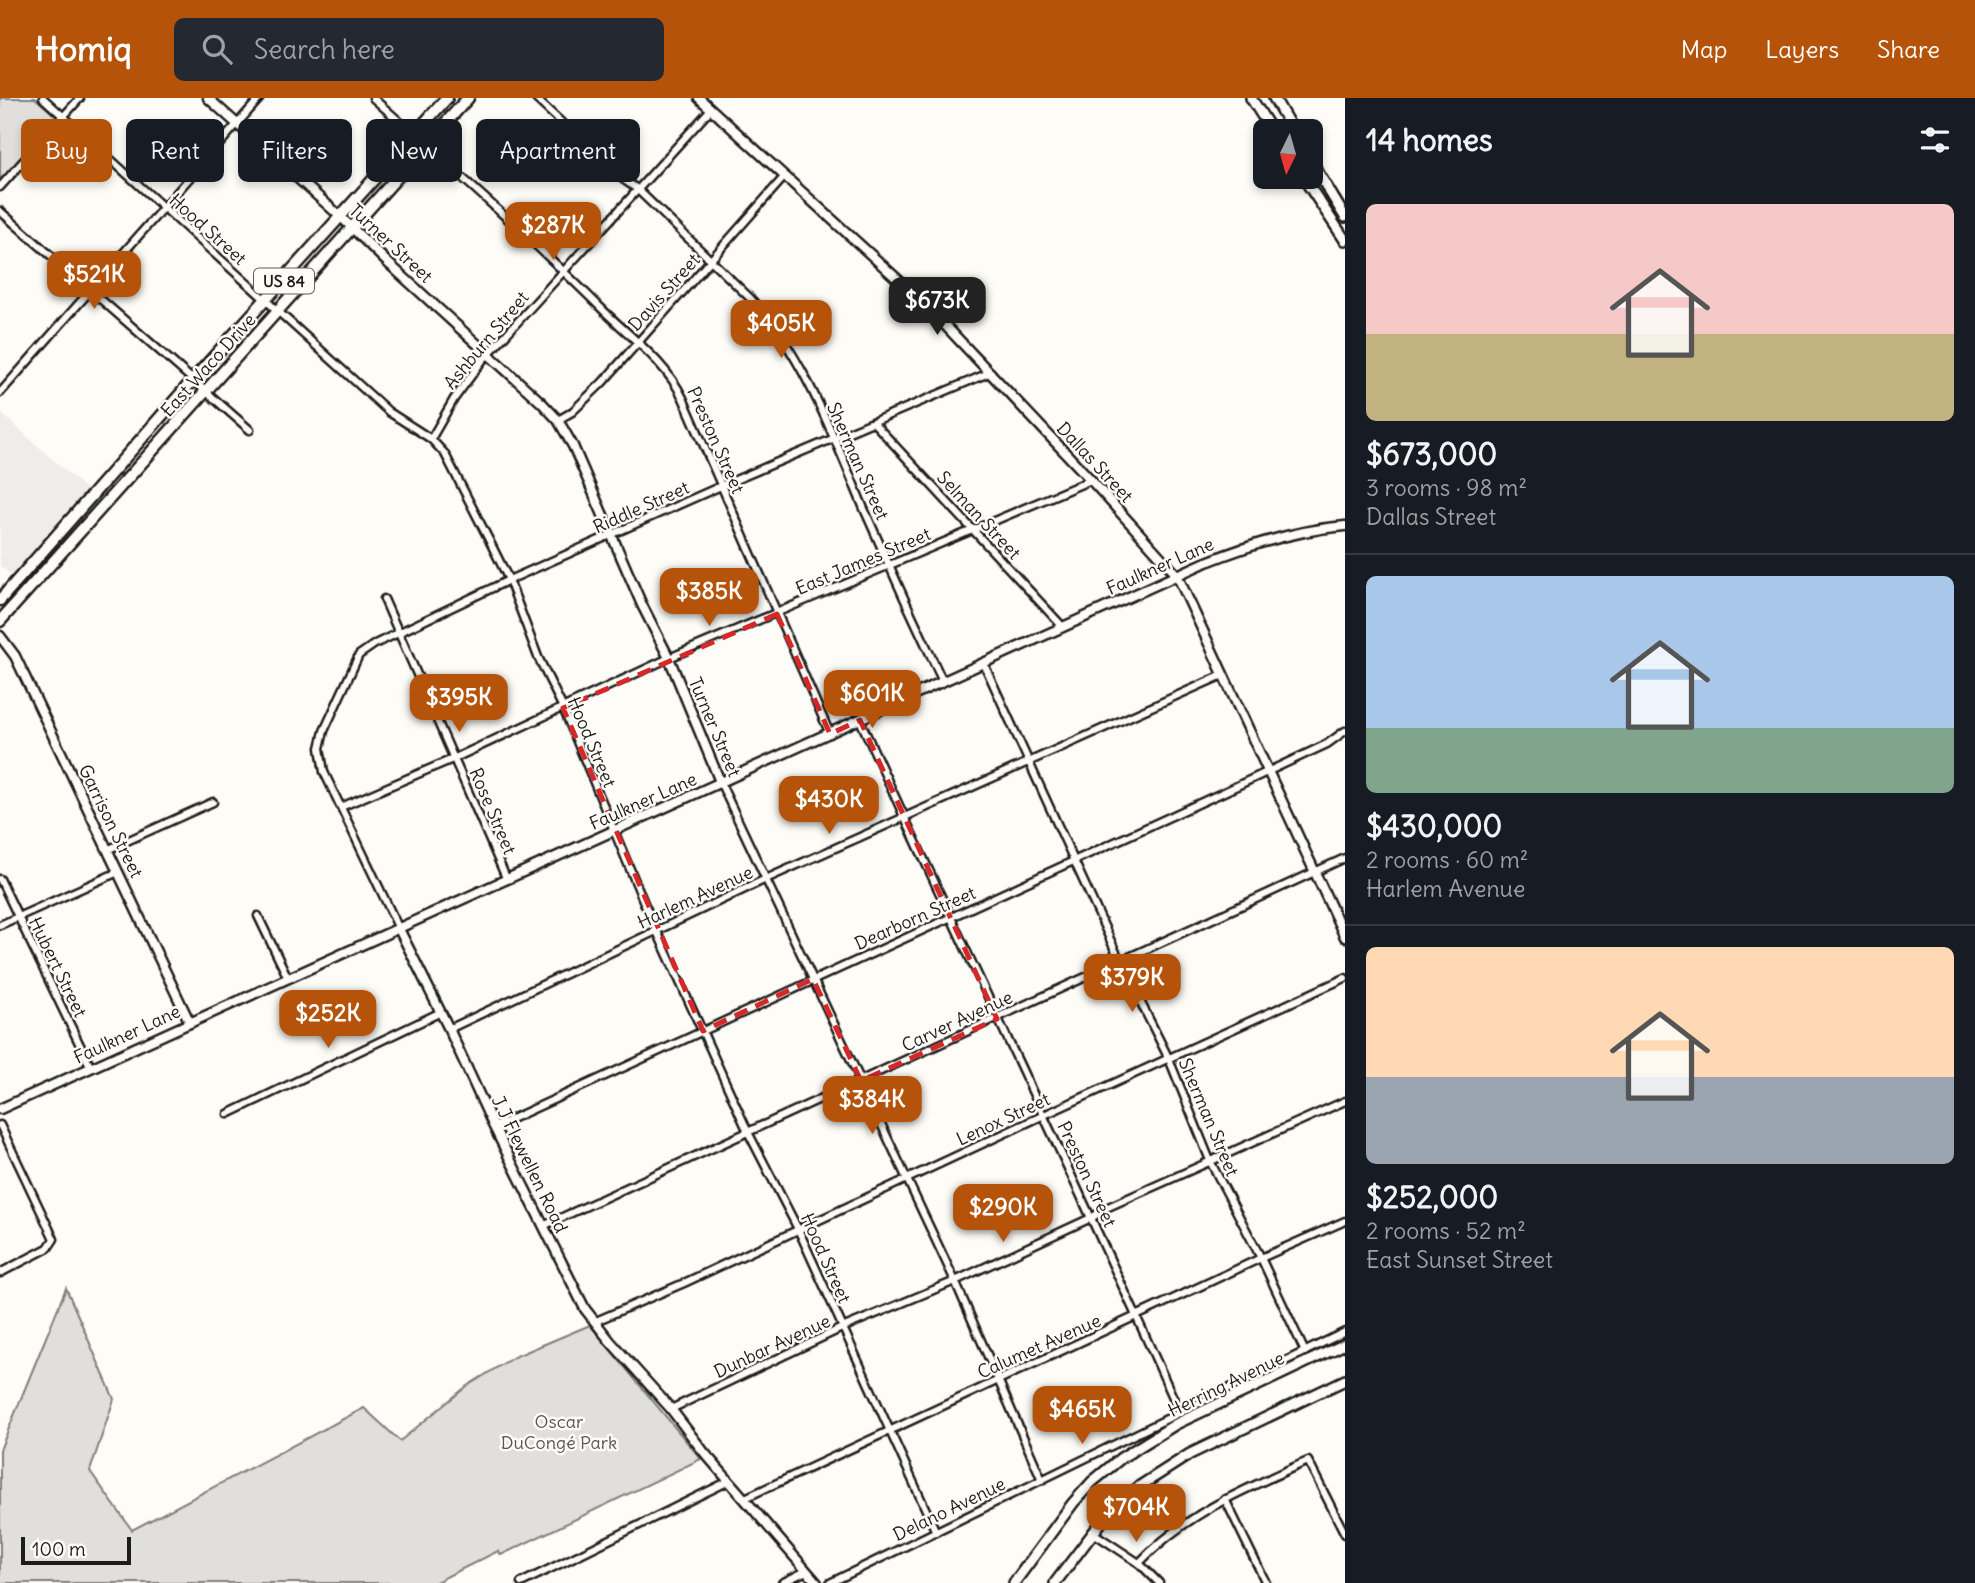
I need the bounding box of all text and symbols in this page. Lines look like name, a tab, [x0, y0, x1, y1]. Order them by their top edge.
search box	[174, 18, 664, 81]
text: Homiq	[35, 28, 132, 70]
icon: search	[198, 30, 236, 68]
text: Search here	[254, 33, 395, 66]
text: Map	[1681, 34, 1727, 64]
text: Layers	[1765, 34, 1839, 64]
text: Share	[1877, 34, 1940, 64]
chip: Buy	[21, 119, 112, 182]
chip: Rent	[126, 119, 224, 182]
chip: Filters	[238, 119, 352, 182]
chip: New	[366, 119, 462, 182]
chip: Apartment	[476, 119, 640, 182]
north arrow	[1253, 119, 1323, 189]
map controls	[1253, 119, 1323, 189]
text: 14 homes	[1366, 121, 1493, 159]
icon: filters	[1916, 121, 1954, 159]
street label: Hood Street	[165, 188, 251, 270]
street label: Turner Street	[344, 199, 438, 287]
pin: $287K	[504, 202, 602, 262]
text: $287K	[521, 210, 585, 239]
street label: Davis Street	[623, 249, 705, 335]
icon: home	[1597, 250, 1723, 376]
pin: $521K	[45, 252, 143, 311]
text: $521K	[63, 259, 125, 288]
road number: US 84	[254, 268, 314, 294]
pin: $673K	[888, 278, 986, 337]
text: $673K	[905, 285, 969, 314]
street label: Ashburn Street	[438, 286, 534, 394]
pin: $405K	[732, 300, 830, 360]
text: $405K	[747, 308, 815, 337]
street label: East Waco Drive	[156, 309, 260, 421]
street label: Preston Street	[682, 383, 750, 497]
street label: Sherman Street	[822, 399, 894, 523]
street label: Dallas Street	[1052, 417, 1138, 507]
text: $673,000	[1366, 435, 1497, 473]
street label: Selman Street	[932, 466, 1026, 564]
text: 3 rooms · 98 m²	[1366, 473, 1527, 502]
street label: Riddle Street	[589, 476, 693, 538]
text: Dallas Street	[1366, 502, 1496, 531]
street label: East James Street	[792, 522, 934, 600]
street label: Faulkner Lane	[1103, 532, 1217, 600]
pin: $385K	[660, 568, 758, 628]
text: $385K	[676, 576, 742, 605]
icon: home	[1597, 622, 1723, 748]
pin: $601K	[823, 670, 921, 730]
pin: $395K	[410, 674, 508, 734]
street label: Turner Street	[684, 674, 746, 780]
text: $601K	[840, 678, 904, 707]
text: $395K	[426, 682, 492, 711]
street label: Hood Street	[563, 693, 621, 791]
street label: Garrison Street	[74, 761, 148, 881]
street label: Rose Street	[465, 764, 521, 858]
street label: Faulkner Lane	[586, 767, 700, 835]
pin: $430K	[780, 776, 878, 836]
text: $430K	[795, 784, 863, 813]
text: $430,000	[1366, 807, 1502, 845]
text: 2 rooms · 60 m²	[1366, 845, 1528, 874]
street label: Harlem Avenue	[634, 860, 756, 934]
text: Harlem Avenue	[1366, 874, 1525, 903]
street label: Dearborn Street	[851, 881, 979, 955]
street label: Hubert Street	[24, 913, 92, 1021]
pin: $379K	[1083, 954, 1181, 1014]
text: $379K	[1100, 962, 1164, 991]
street label: Carver Avenue	[898, 985, 1016, 1057]
pin: $252K	[279, 990, 377, 1050]
icon: home	[1597, 993, 1723, 1119]
text: $252K	[295, 998, 361, 1027]
street label: Faulkner Lane	[70, 999, 184, 1069]
street label: Sherman Street	[1174, 1054, 1244, 1180]
pin: $384K	[823, 1076, 921, 1136]
text: $384K	[839, 1084, 905, 1113]
street label: Lenox Street	[953, 1087, 1053, 1151]
street label: J J Flewellen Road	[487, 1092, 573, 1237]
street label: Preston Street	[1052, 1117, 1122, 1231]
text: $252,000	[1366, 1178, 1498, 1216]
pin: $290K	[954, 1184, 1052, 1244]
text: $290K	[969, 1192, 1037, 1221]
street label: Hood Street	[796, 1209, 856, 1307]
text: 2 rooms · 52 m²	[1366, 1216, 1526, 1245]
text: East Sunset Street	[1366, 1245, 1553, 1274]
street label: Dunbar Avenue	[710, 1309, 834, 1383]
street label: Calumet Avenue	[974, 1309, 1104, 1383]
street label: Herring Avenue	[1164, 1346, 1288, 1422]
pin: $465K	[1033, 1386, 1131, 1446]
text: $465K	[1049, 1394, 1115, 1423]
park label: Oscar DuCongé Park	[501, 1410, 617, 1454]
street label: Delano Avenue	[889, 1472, 1009, 1546]
pin: $704K	[1087, 1484, 1185, 1544]
text: $704K	[1103, 1492, 1169, 1521]
scale bar	[21, 1534, 131, 1566]
text: 100 m	[32, 1537, 86, 1561]

